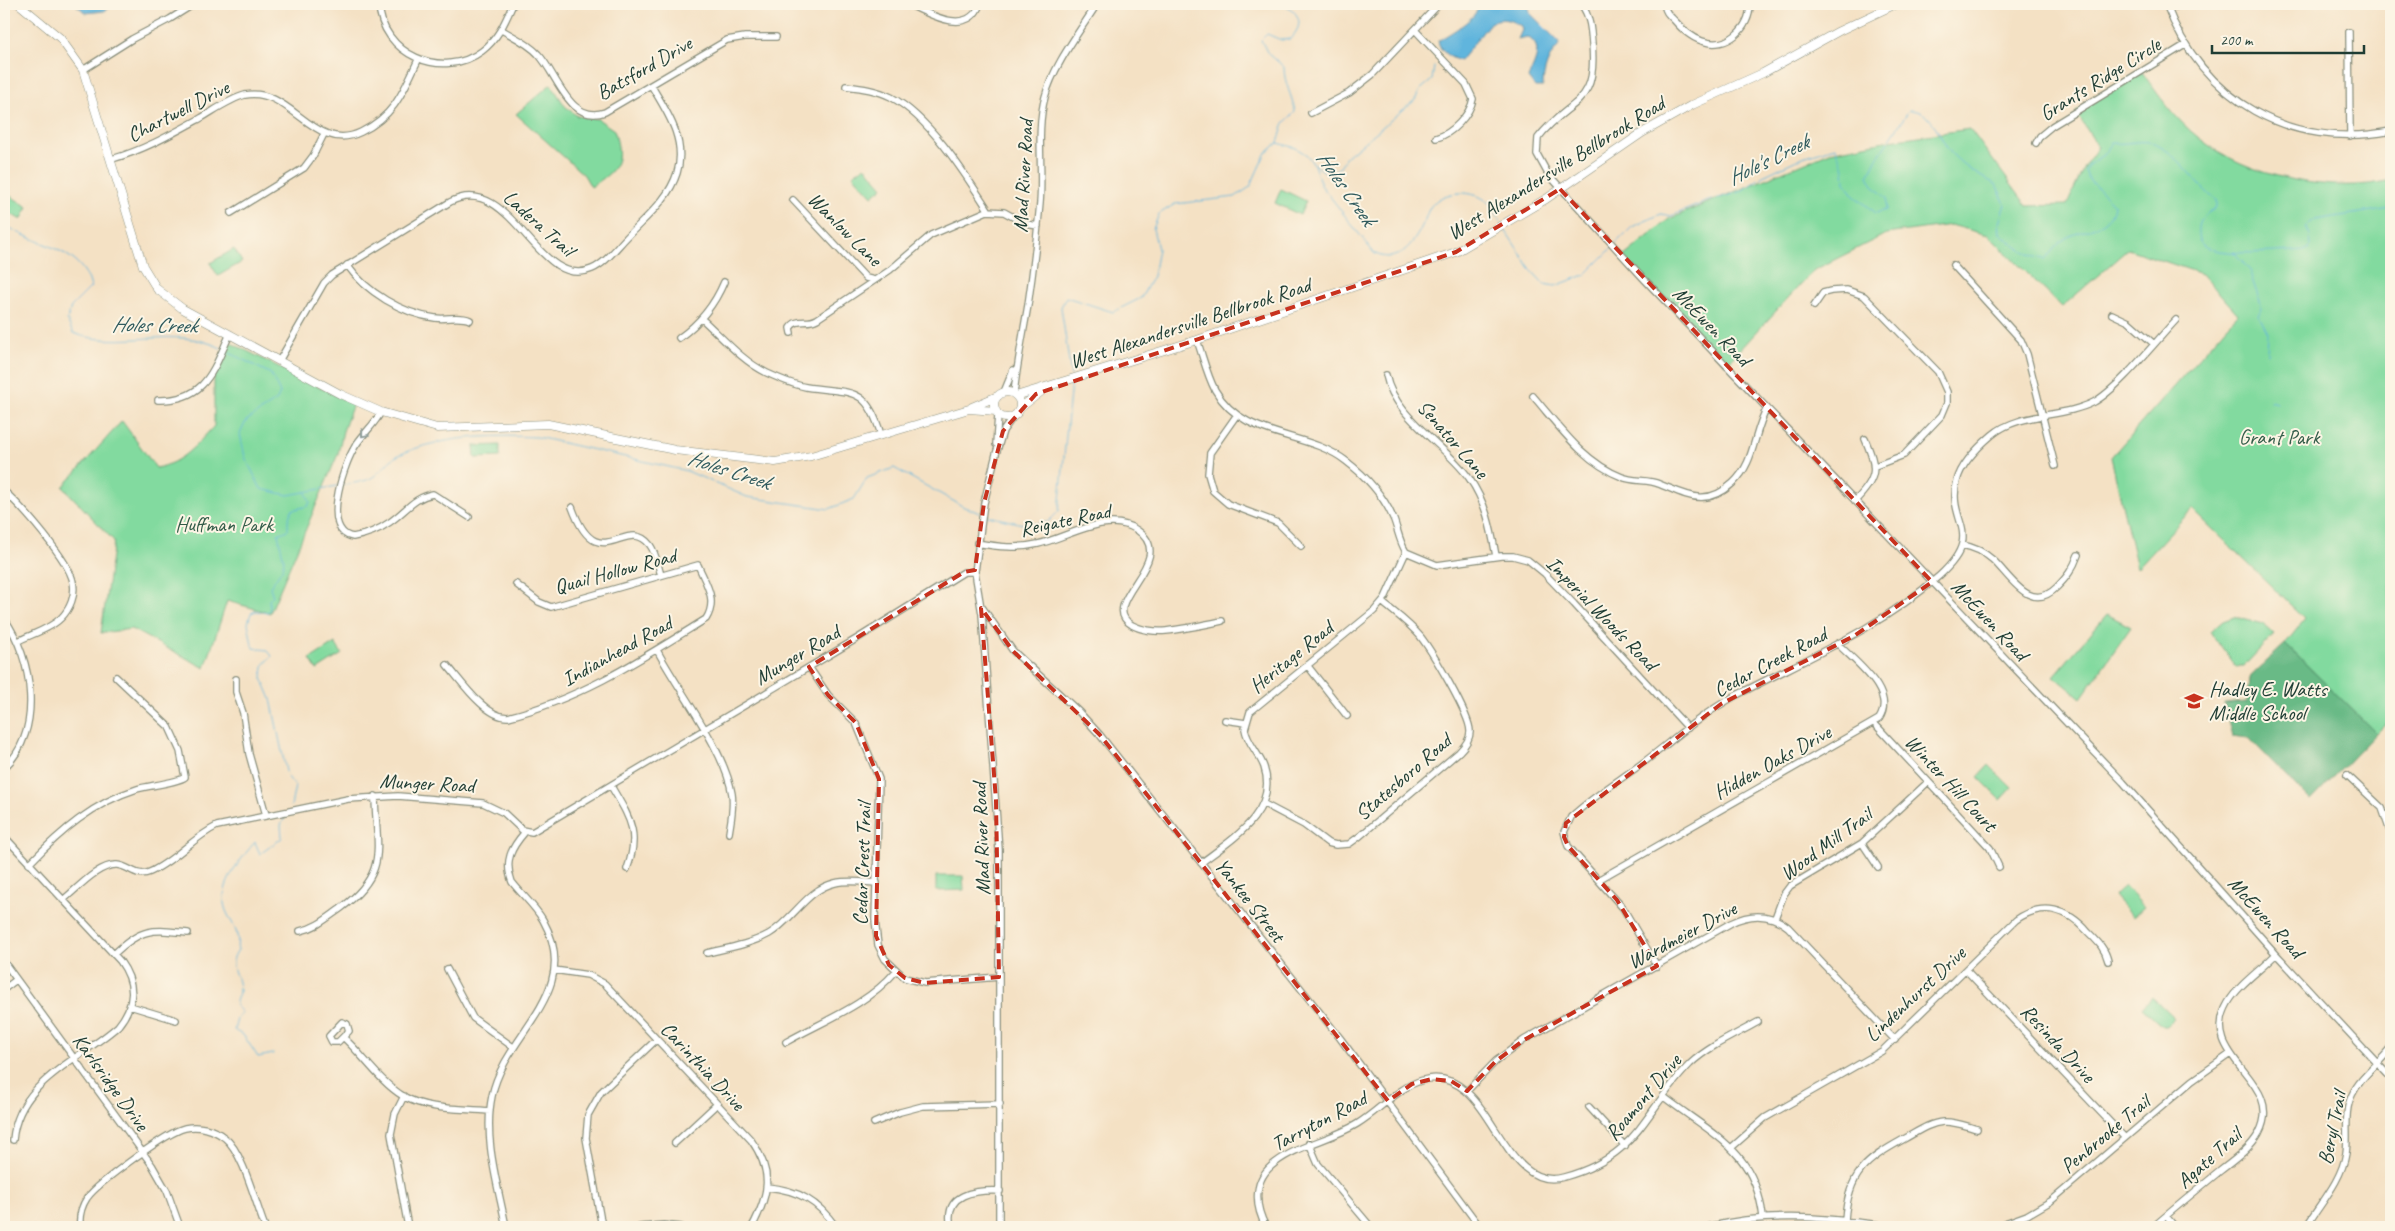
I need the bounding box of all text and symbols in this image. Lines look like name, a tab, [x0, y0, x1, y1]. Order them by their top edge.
scale bar	[2212, 22, 2365, 54]
street label: Batsford Drive	[592, 29, 698, 106]
street label: Grants Ridge Circle	[2035, 31, 2166, 127]
text: 200 m	[2220, 31, 2254, 50]
street label: Chartwell Drive	[123, 73, 235, 148]
street label: West Alexandersville Bellbrook Road	[1442, 88, 1673, 246]
street label: Mad River Road	[1007, 115, 1039, 233]
water label: Hole's Creek	[1723, 127, 1817, 192]
water label: Holes Creek	[1310, 145, 1384, 234]
street label: Ladera Trail	[498, 184, 583, 264]
street label: Wanlow Lane	[802, 186, 889, 273]
street label: West Alexandersville Bellbrook Road	[1066, 271, 1317, 374]
street label: McEwen Road	[1667, 281, 1759, 374]
water label: Holes Creek	[111, 310, 201, 340]
street label: Senator Lane	[1412, 394, 1495, 485]
park label: Grant Park	[2239, 424, 2321, 450]
one-way arrow	[361, 428, 370, 437]
water label: Holes Creek	[684, 444, 777, 498]
street label: Reigate Road	[1017, 497, 1115, 542]
park label: Huffman Park	[175, 511, 275, 537]
street label: Quail Hollow Road	[551, 541, 682, 600]
street label: Imperial Woods Road	[1541, 550, 1666, 678]
street label: McEwen Road	[1946, 574, 2037, 669]
street label: Indianhead Road	[557, 609, 679, 692]
street label: Heritage Road	[1244, 613, 1341, 699]
street label: Munger Road	[750, 617, 848, 691]
street label: Cedar Creek Road	[1709, 620, 1834, 703]
place label: Hadley E. Watts Middle School	[2209, 676, 2328, 726]
school or university icon: Hadley E. Watts Middle School	[2183, 690, 2205, 712]
street label: Hidden Oaks Drive	[1709, 718, 1836, 805]
street label: Statesboro Road	[1349, 726, 1459, 826]
street label: Winter Hill Court	[1899, 729, 2004, 838]
street label: Munger Road	[379, 768, 479, 799]
street label: Mad River Road	[966, 778, 996, 896]
street label: Cedar Crest Trail	[847, 799, 877, 926]
street label: Wood Mill Trail	[1775, 800, 1880, 886]
street label: Yankee Street	[1209, 853, 1292, 949]
street label: McEwen Road	[2222, 871, 2312, 966]
street label: Wardmeier Drive	[1623, 895, 1742, 975]
street label: Lindenhurst Drive	[1859, 940, 1972, 1047]
street label: Resinda Drive	[2015, 998, 2102, 1089]
street label: Carinthia Drive	[655, 1016, 752, 1117]
street label: Karlsridge Drive	[67, 1028, 156, 1137]
street label: Roamont Drive	[1599, 1047, 1688, 1146]
street label: Tarryton Road	[1267, 1084, 1373, 1157]
street label: Beryl Trail	[2312, 1086, 2353, 1167]
street label: Penbrooke Trail	[2055, 1087, 2158, 1179]
street label: Agate Trail	[2171, 1120, 2249, 1194]

